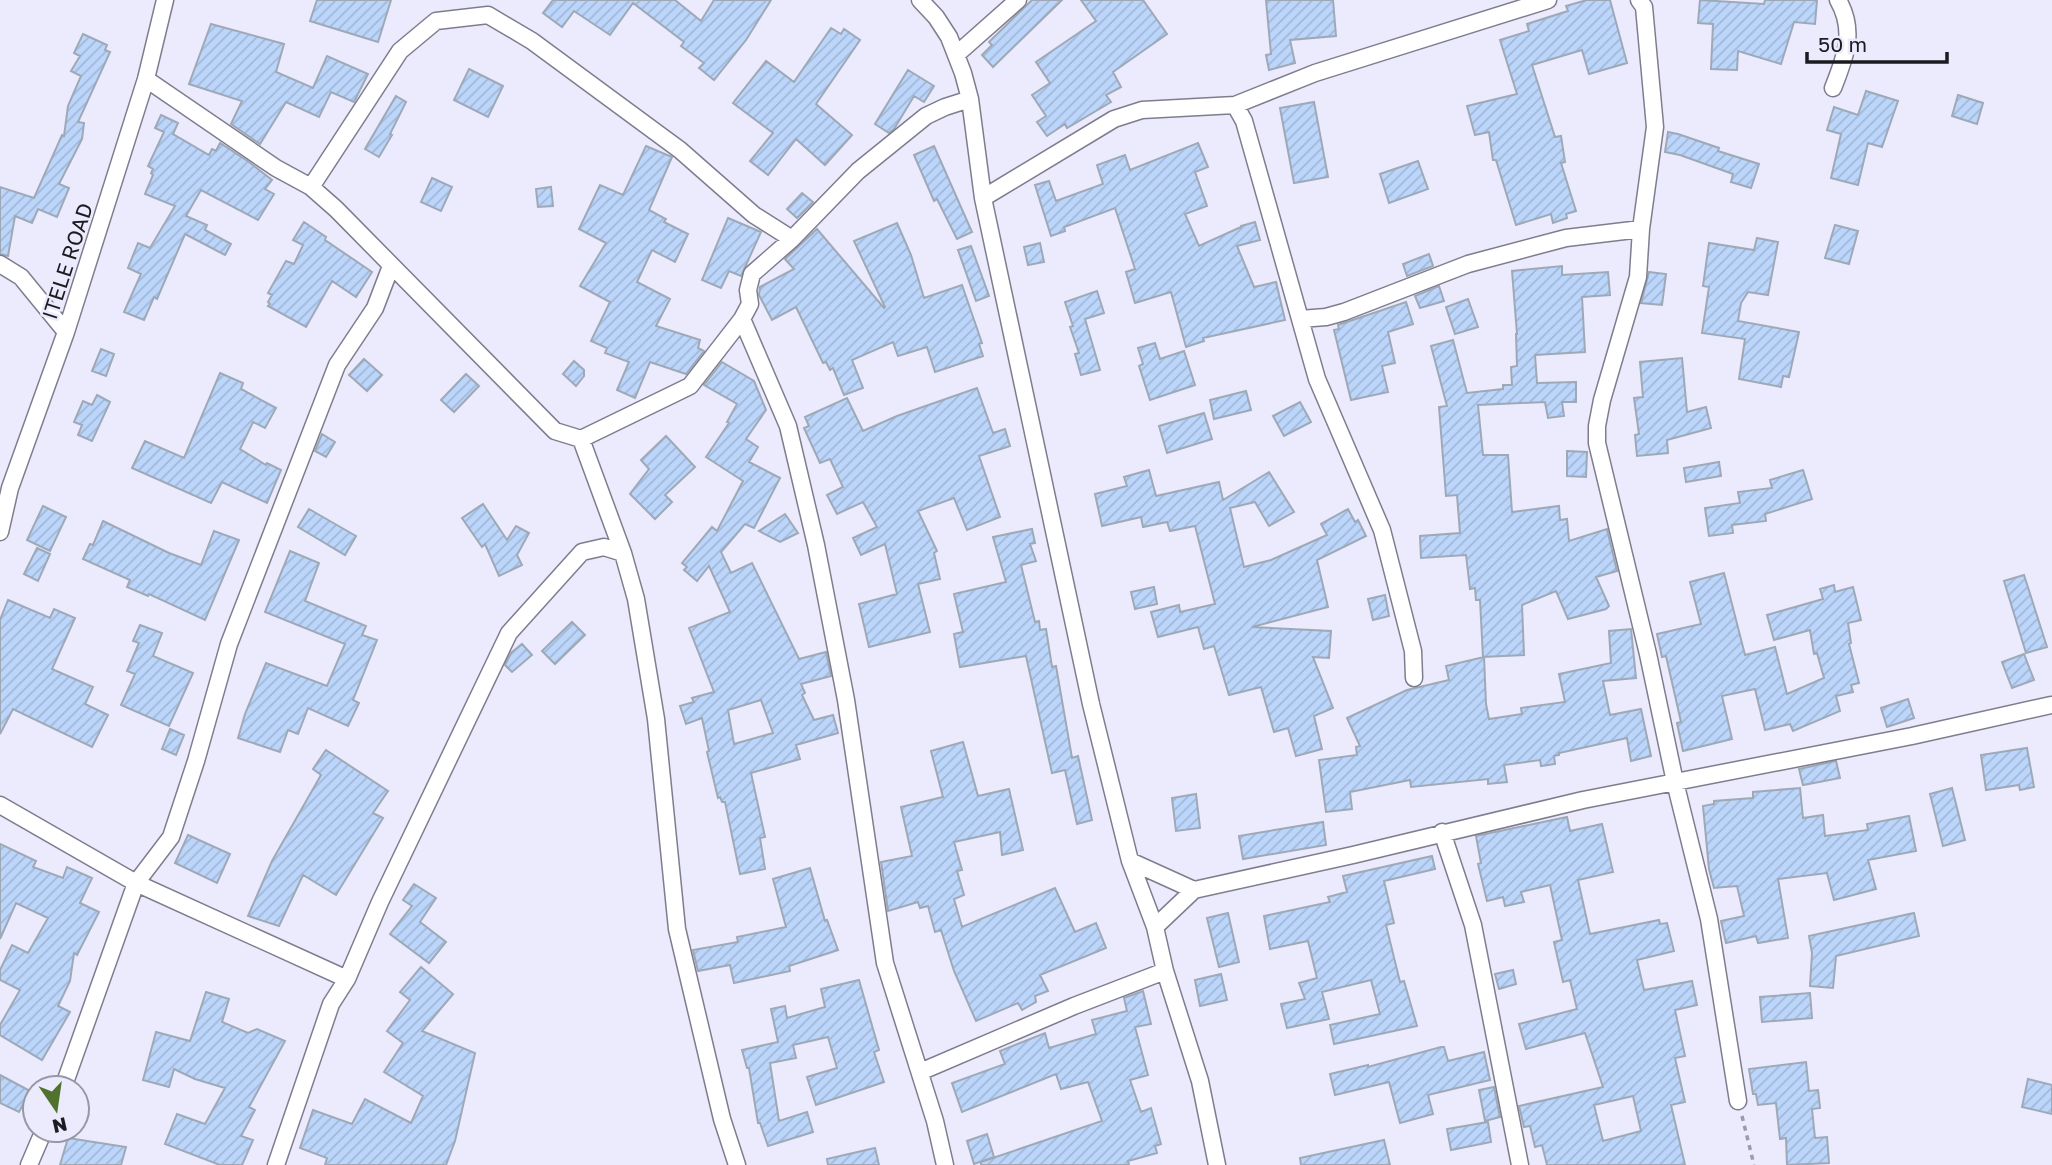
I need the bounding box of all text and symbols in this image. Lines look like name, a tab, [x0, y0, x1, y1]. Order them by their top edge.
scale bar	[1807, 21, 1947, 65]
text: 50 m	[1818, 31, 1867, 57]
street label: ITELE ROAD	[36, 200, 98, 322]
north arrow	[21, 1074, 91, 1144]
text: N	[50, 1113, 70, 1139]

